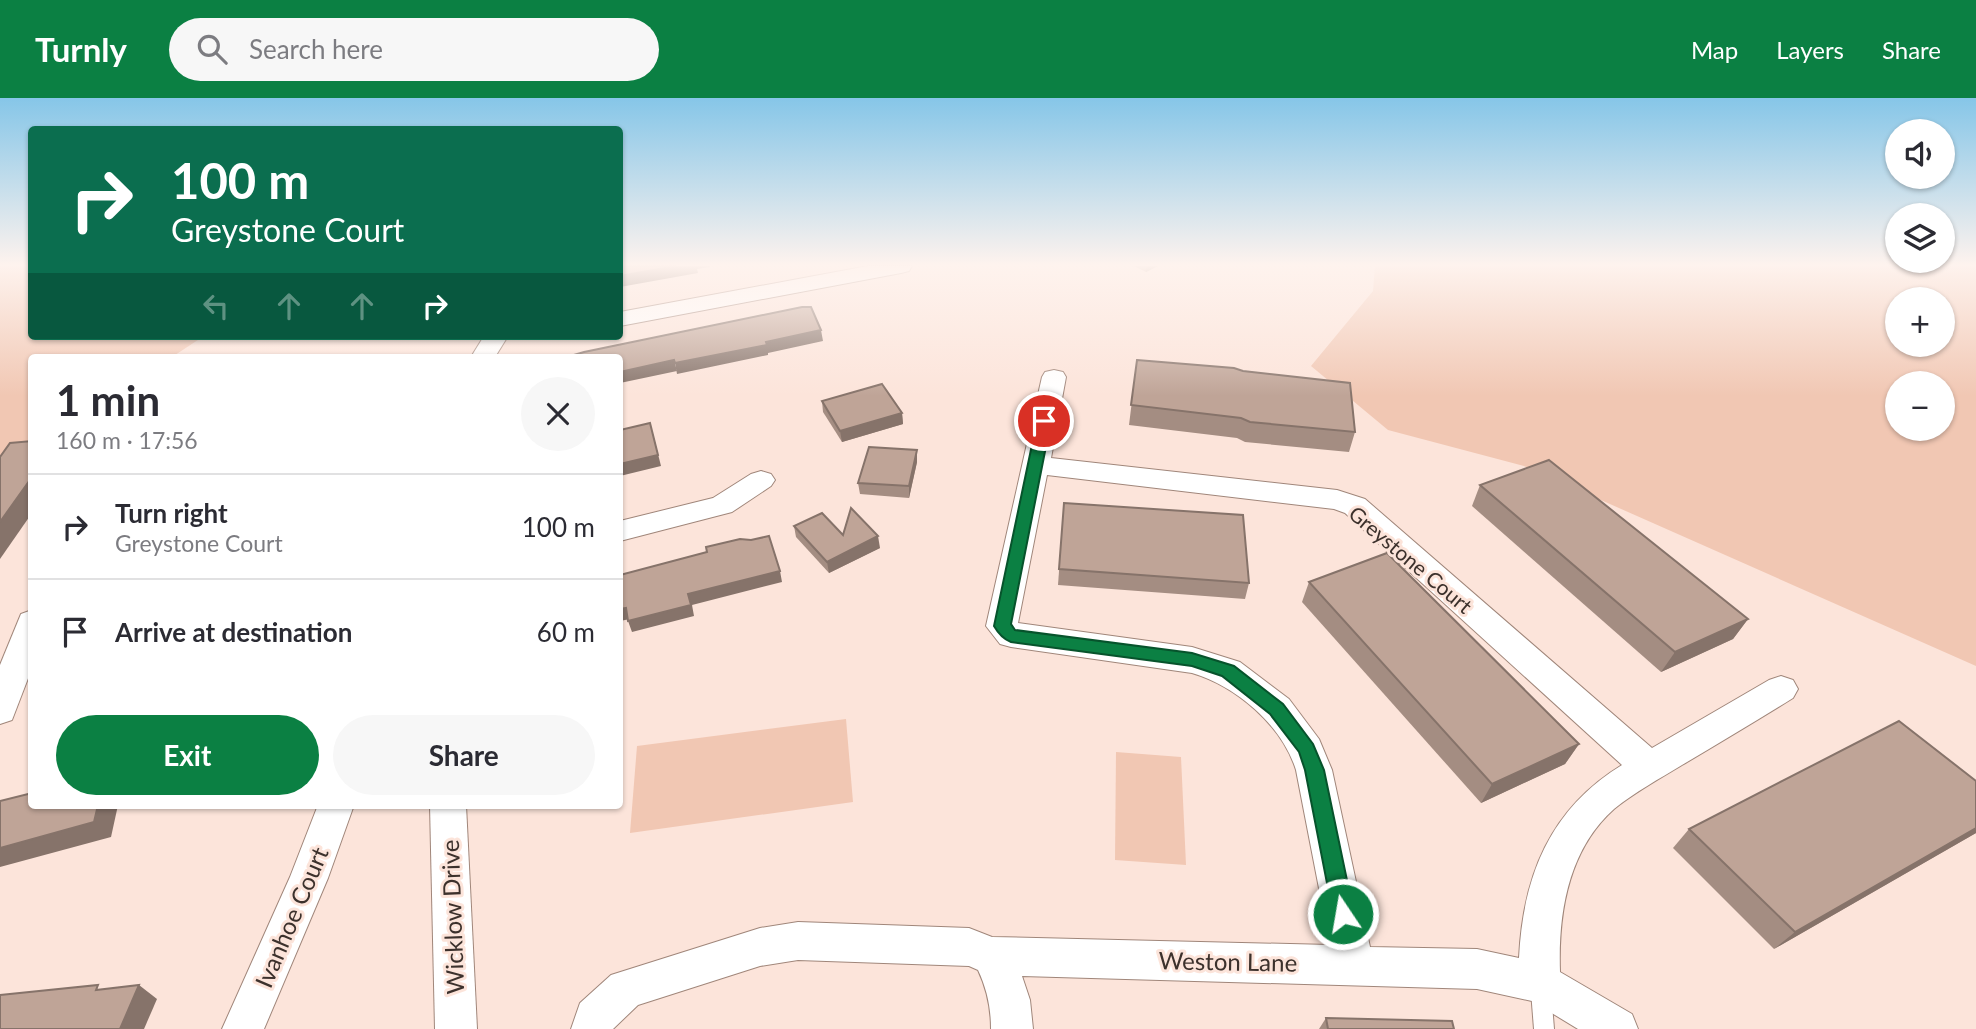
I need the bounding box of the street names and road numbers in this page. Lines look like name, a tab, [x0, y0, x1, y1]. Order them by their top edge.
street label: Greystone Court	[1344, 500, 1478, 618]
street label: Wicklow Drive	[435, 839, 469, 995]
street label: Ivanhoe Court	[248, 842, 334, 992]
street label: Weston Lane	[1158, 945, 1298, 977]

